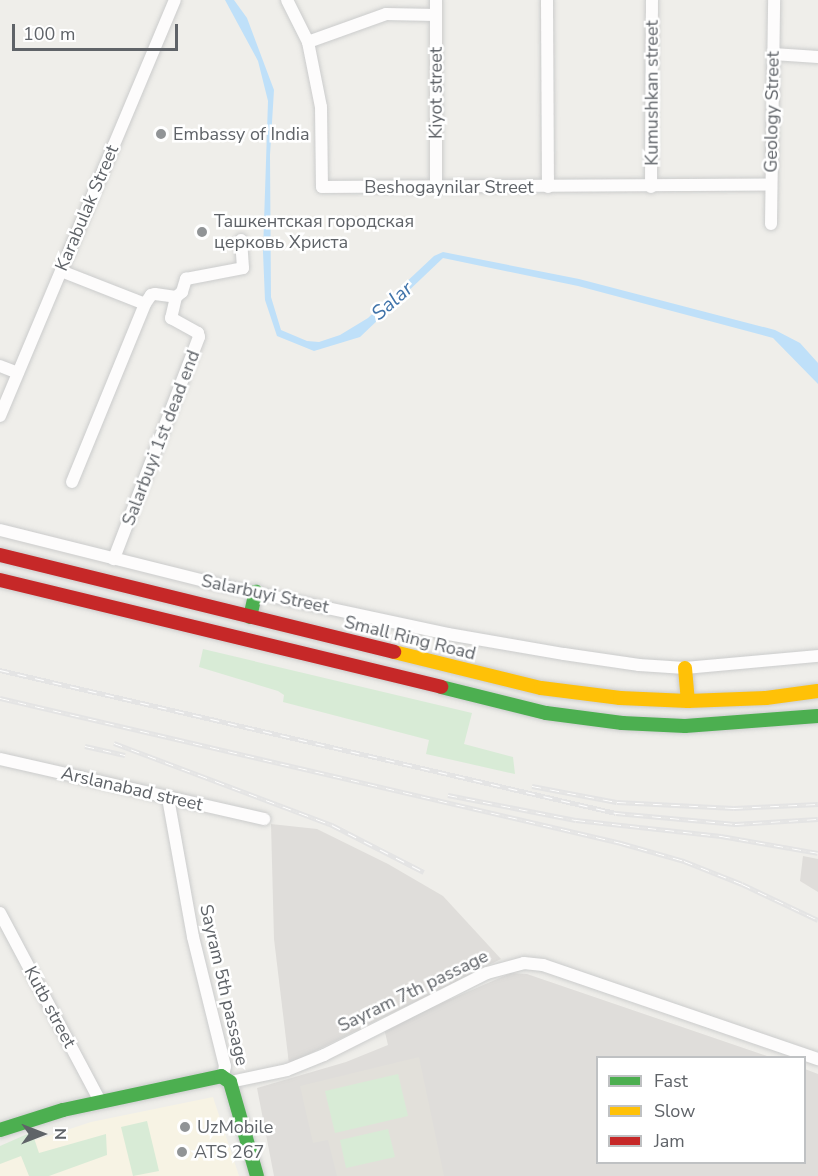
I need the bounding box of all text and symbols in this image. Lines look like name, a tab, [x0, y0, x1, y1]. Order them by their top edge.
scale bar	[15, 12, 182, 50]
street label: Kumushkan street	[641, 20, 663, 166]
text: 100 m	[23, 22, 75, 46]
street label: Kiyot street	[425, 47, 447, 139]
street label: Geology Street	[760, 51, 784, 173]
place label: Embassy of India	[173, 123, 310, 145]
marker: Embassy of India	[154, 127, 168, 141]
street label: Karabulak Street	[51, 142, 123, 274]
street label: Beshogaynilar Street	[364, 176, 534, 198]
place label: Ташкентская городская церковь Христа	[214, 211, 414, 254]
marker: Ташкентская городская церковь Христа	[195, 225, 209, 239]
water label: Salar	[367, 277, 417, 325]
street label: Salarbuyi 1st dead end	[118, 347, 204, 529]
street label: Salarbuyi Street	[199, 570, 331, 618]
street label: Small Ring Road	[342, 611, 478, 665]
street label: Arslanabad street	[59, 762, 205, 816]
street label: Sayram 5th passage	[195, 902, 253, 1068]
street label: Sayram 7th passage	[334, 945, 492, 1037]
street label: Kutb street	[20, 963, 80, 1051]
legend	[596, 1056, 806, 1164]
text: Fast	[654, 1069, 688, 1093]
text: Slow	[654, 1099, 695, 1123]
north arrow	[12, 1104, 72, 1164]
place label: UzMobile	[197, 1116, 273, 1138]
marker: UzMobile	[178, 1120, 192, 1134]
text: N	[49, 1128, 71, 1140]
text: Jam	[654, 1129, 685, 1153]
place label: ATS 267	[194, 1141, 264, 1163]
marker: ATS 267	[175, 1145, 189, 1159]

